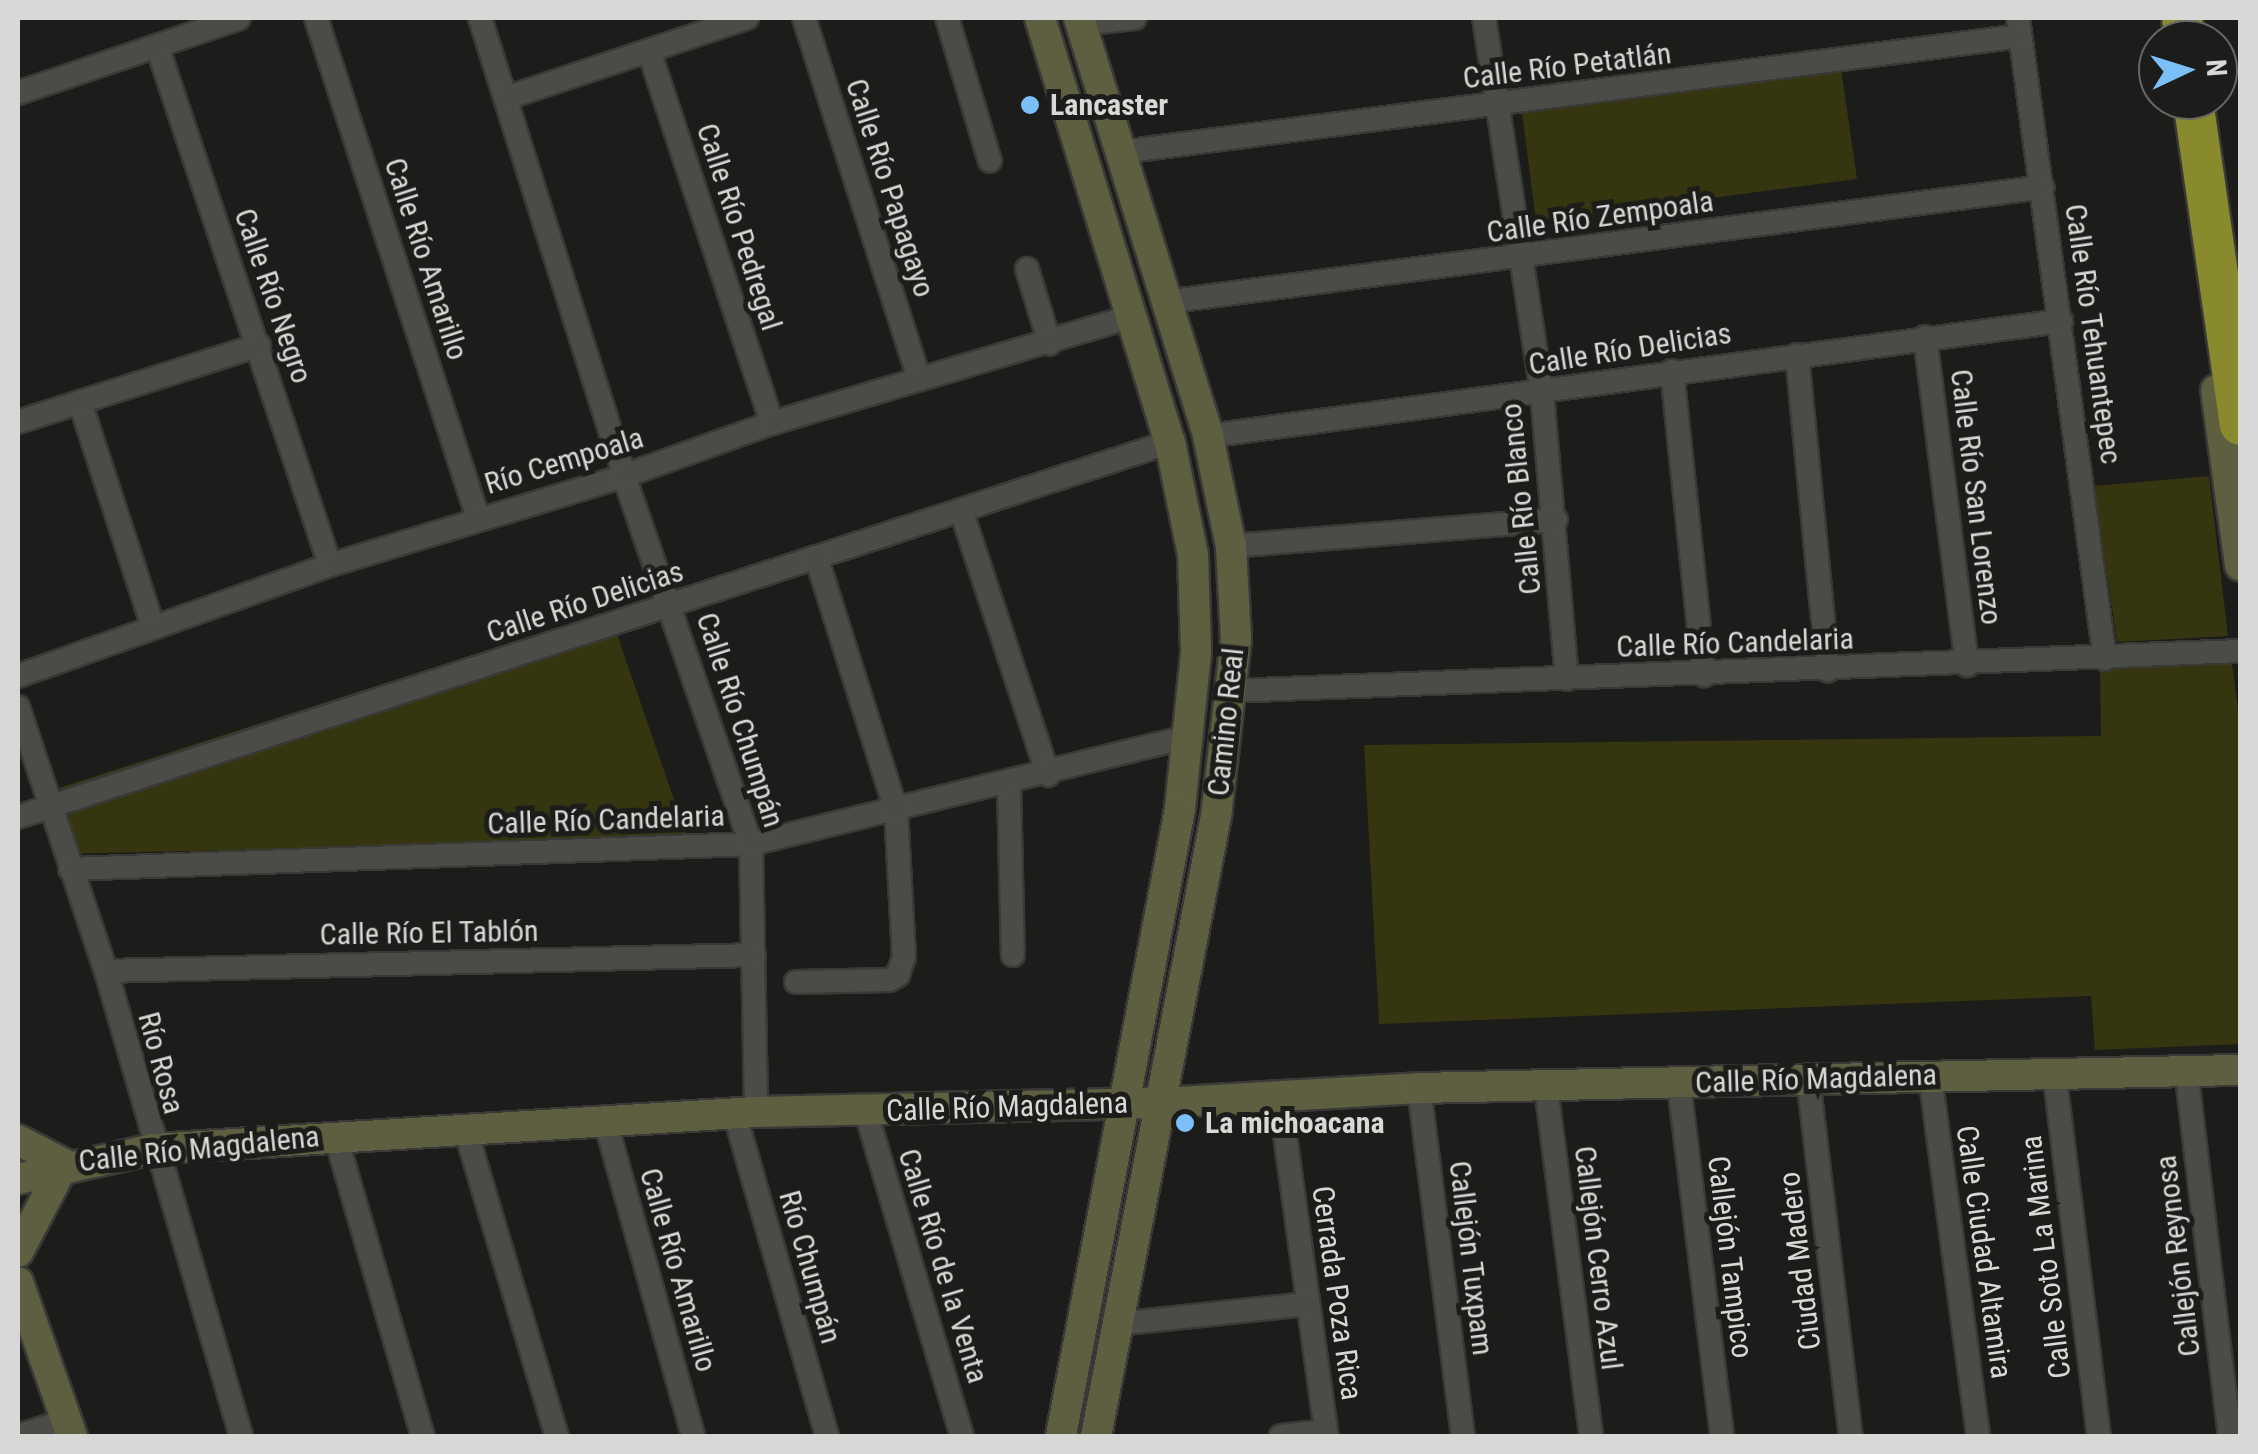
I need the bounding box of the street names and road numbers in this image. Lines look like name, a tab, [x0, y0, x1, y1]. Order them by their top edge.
street label: Calle Río Petatlán	[1461, 35, 1673, 97]
street label: Calle Río Papagayo	[838, 74, 942, 302]
street label: Calle Río Pedregal	[689, 119, 789, 335]
street label: Calle Río Amarillo	[376, 154, 476, 364]
street label: Calle Río Zempoala	[1484, 183, 1716, 251]
street label: Calle Río Tehuantepec	[2057, 201, 2129, 467]
street label: Calle Río Negro	[226, 204, 320, 388]
street label: Calle Río Delicias	[1526, 315, 1734, 383]
street label: Calle Río San Lorenzo	[1942, 367, 2010, 627]
street label: Calle Río Blanco	[1493, 402, 1549, 596]
street label: Río Cempoala	[480, 420, 648, 502]
street label: Calle Río Delicias	[482, 553, 688, 651]
street label: Calle Río Chumpán	[688, 608, 792, 832]
street label: Calle Río Candelaria	[1616, 621, 1854, 665]
street label: Camino Real	[1200, 646, 1252, 798]
street label: Calle Río Candelaria	[487, 798, 725, 842]
street label: Calle Río El Tablón	[319, 913, 539, 953]
street label: Río Rosa	[130, 1008, 192, 1118]
street label: Calle Río Magdalena	[1694, 1057, 1938, 1101]
street label: Calle Río Magdalena	[885, 1085, 1129, 1129]
street label: Calle Río Magdalena	[77, 1118, 321, 1180]
street label: Calle Ciudad Altamira	[1948, 1123, 2020, 1381]
street label: Calle Soto La Marina	[2013, 1133, 2079, 1381]
street label: Callejón Cerro Azul	[1566, 1144, 1630, 1372]
street label: Calle Río de la Venta	[890, 1145, 996, 1387]
street label: Callejón Reynosa	[2148, 1153, 2208, 1359]
street label: Callejón Tampico	[1700, 1154, 1760, 1360]
street label: Callejón Tuxpam	[1441, 1159, 1501, 1357]
street label: Calle Río Amarillo	[632, 1164, 724, 1376]
street label: Ciudad Madero	[1771, 1170, 1829, 1352]
street label: Cerrada Poza Rica	[1304, 1184, 1370, 1402]
street label: Río Chumpán	[771, 1186, 849, 1348]

